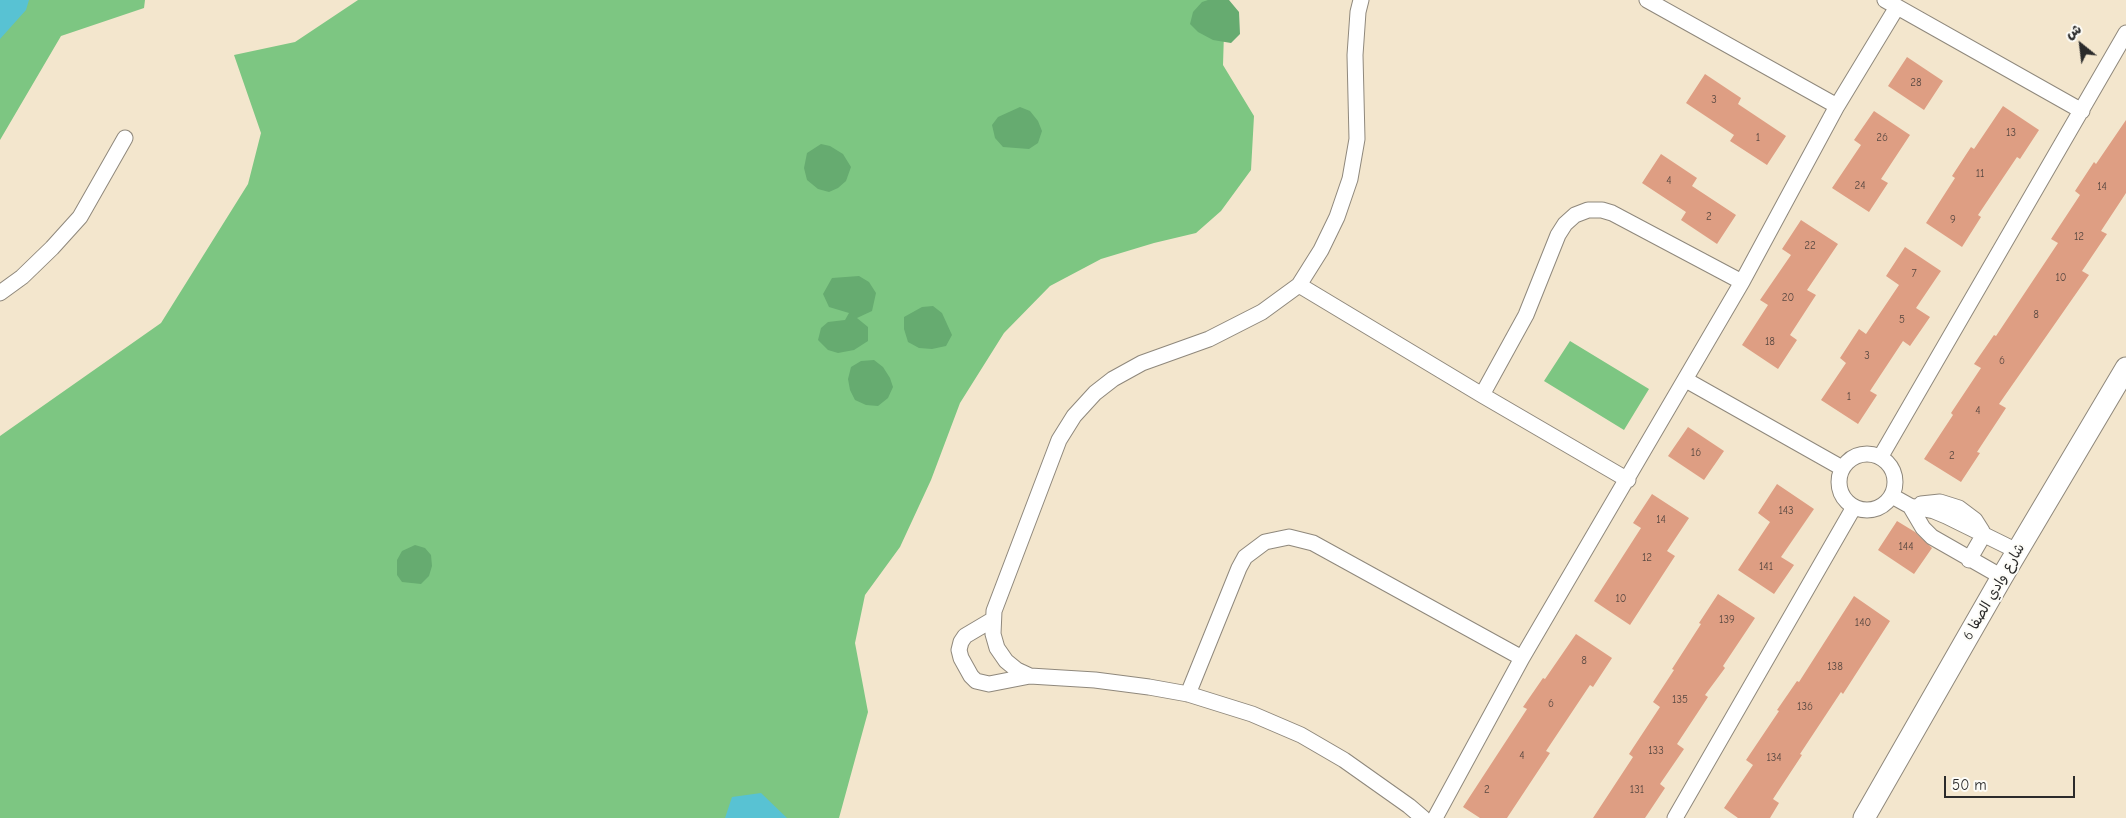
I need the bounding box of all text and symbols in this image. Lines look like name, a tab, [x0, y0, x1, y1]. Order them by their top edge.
north arrow	[2056, 20, 2106, 70]
text: ش	[2063, 20, 2084, 43]
house number: 28	[1910, 76, 1922, 90]
house number: 3	[1711, 93, 1717, 107]
house number: 13	[2006, 126, 2016, 140]
house number: 1	[1756, 131, 1760, 145]
house number: 26	[1876, 131, 1888, 145]
house number: 11	[1976, 167, 1984, 181]
house number: 4	[1666, 174, 1672, 188]
house number: 24	[1854, 179, 1866, 193]
house number: 14	[2097, 180, 2107, 194]
house number: 2	[1706, 210, 1712, 224]
house number: 9	[1950, 213, 1956, 227]
house number: 12	[2074, 230, 2084, 244]
house number: 22	[1804, 239, 1816, 253]
house number: 7	[1911, 267, 1917, 281]
house number: 10	[2055, 271, 2067, 285]
house number: 20	[1782, 291, 1794, 305]
house number: 8	[2033, 308, 2039, 322]
house number: 5	[1899, 313, 1905, 327]
house number: 18	[1765, 335, 1775, 349]
house number: 3	[1864, 349, 1870, 363]
house number: 6	[1999, 354, 2005, 368]
house number: 1	[1847, 390, 1851, 404]
house number: 4	[1975, 404, 1981, 418]
house number: 16	[1691, 446, 1701, 460]
house number: 2	[1949, 449, 1955, 463]
house number: 143	[1778, 504, 1794, 518]
house number: 14	[1656, 513, 1666, 527]
house number: 144	[1899, 540, 1913, 554]
street label: شارع وادي الصفا 6	[1960, 541, 2028, 643]
house number: 12	[1642, 551, 1652, 565]
house number: 141	[1759, 560, 1773, 574]
house number: 10	[1615, 592, 1627, 606]
house number: 139	[1719, 613, 1735, 627]
house number: 140	[1855, 616, 1871, 630]
house number: 8	[1581, 654, 1587, 668]
house number: 138	[1827, 660, 1843, 674]
house number: 135	[1672, 693, 1688, 707]
house number: 6	[1548, 697, 1554, 711]
house number: 136	[1797, 700, 1813, 714]
house number: 133	[1648, 744, 1664, 758]
house number: 4	[1519, 749, 1525, 763]
house number: 134	[1766, 751, 1782, 765]
scale bar	[1946, 766, 2077, 798]
text: 50 m	[1952, 776, 1987, 794]
house number: 2	[1484, 783, 1490, 797]
house number: 131	[1630, 783, 1644, 797]

